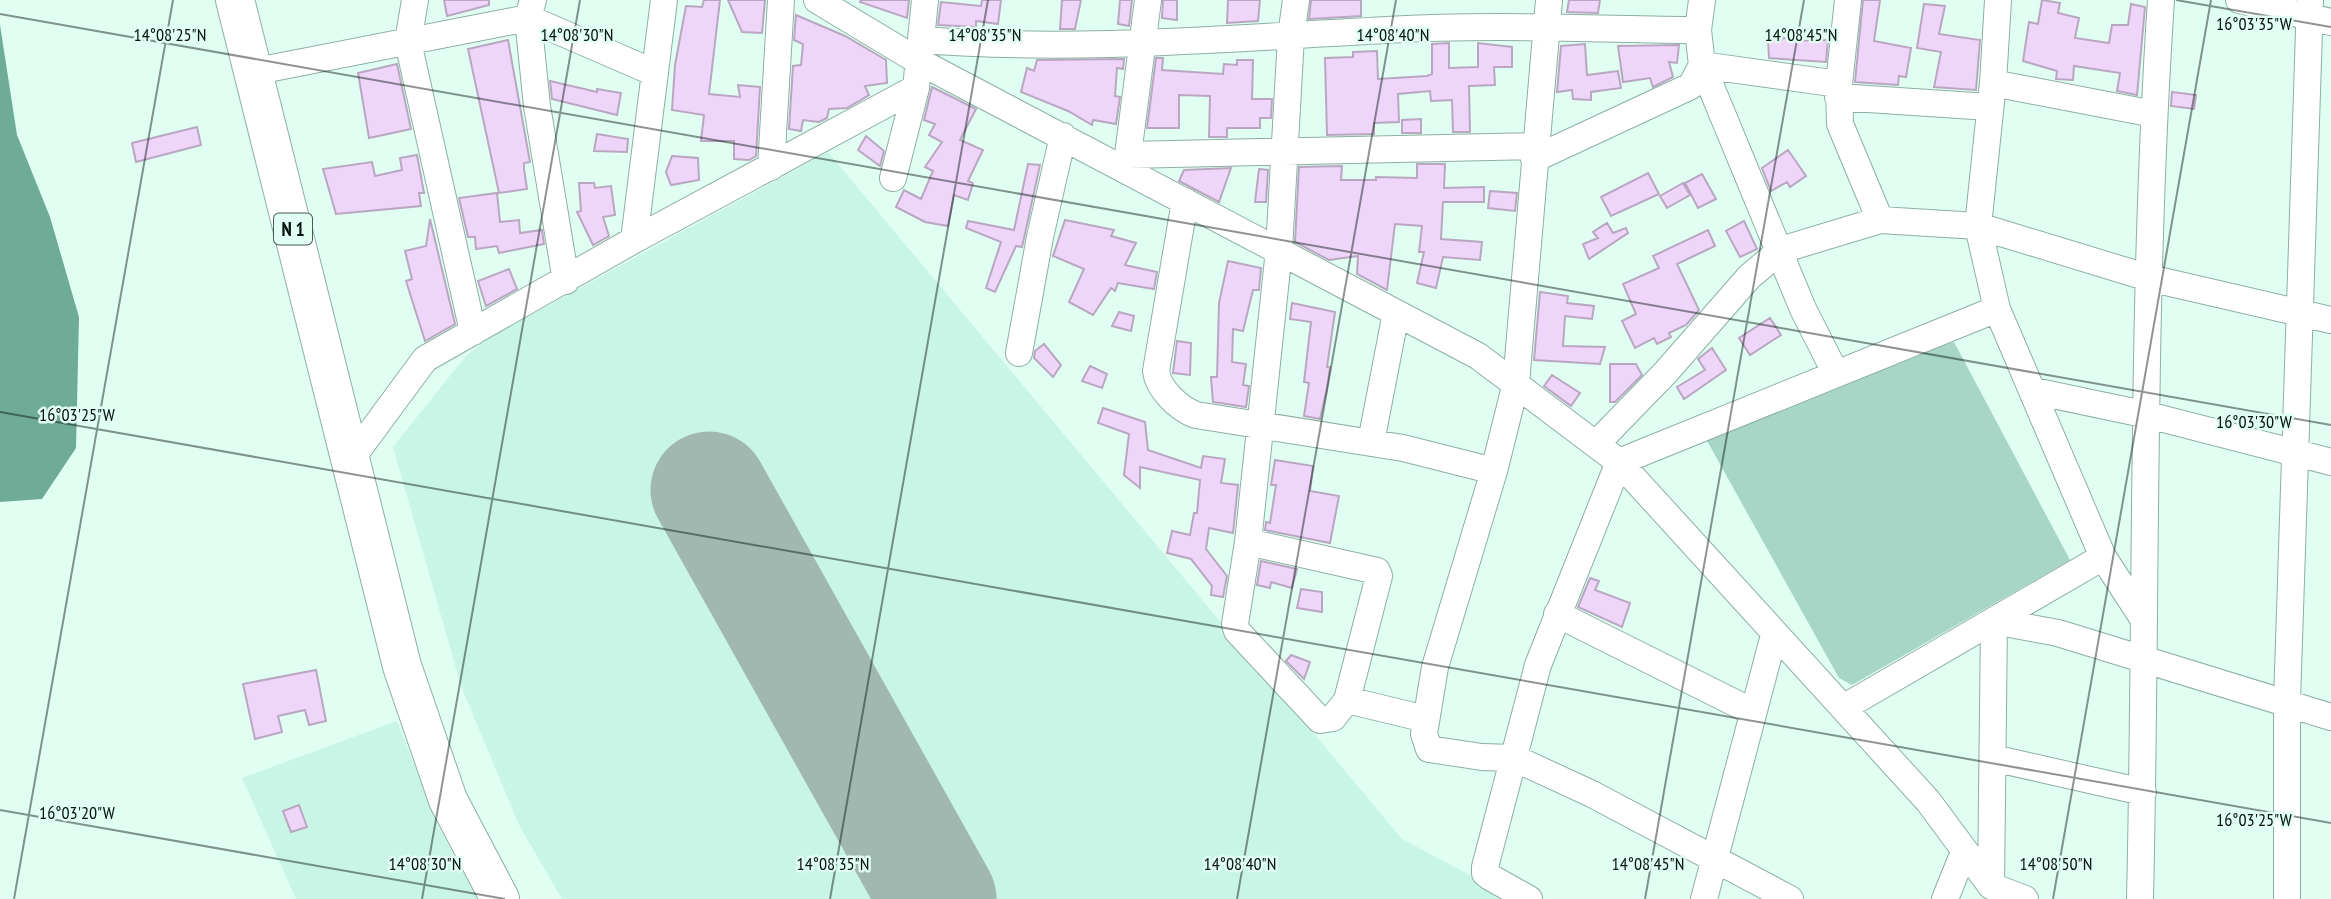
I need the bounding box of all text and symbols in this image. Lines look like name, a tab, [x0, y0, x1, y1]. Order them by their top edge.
text: 16°03'35"W	[2216, 12, 2292, 35]
text: 14°08'25"N	[134, 23, 206, 46]
text: 14°08'30"N	[541, 23, 613, 46]
text: 14°08'35"N	[949, 23, 1021, 46]
text: 14°08'40"N	[1357, 23, 1429, 46]
text: 14°08'45"N	[1765, 23, 1837, 46]
road number: N 1	[274, 214, 312, 244]
text: 16°03'25"W	[39, 403, 115, 426]
text: 16°03'30"W	[2216, 410, 2292, 433]
text: 16°03'20"W	[39, 801, 115, 824]
text: 16°03'25"W	[2216, 808, 2292, 831]
text: 14°08'30"N	[389, 852, 461, 875]
text: 14°08'35"N	[797, 852, 869, 875]
text: 14°08'40"N	[1204, 852, 1276, 875]
text: 14°08'45"N	[1612, 852, 1684, 875]
text: 14°08'50"N	[2020, 852, 2092, 875]

